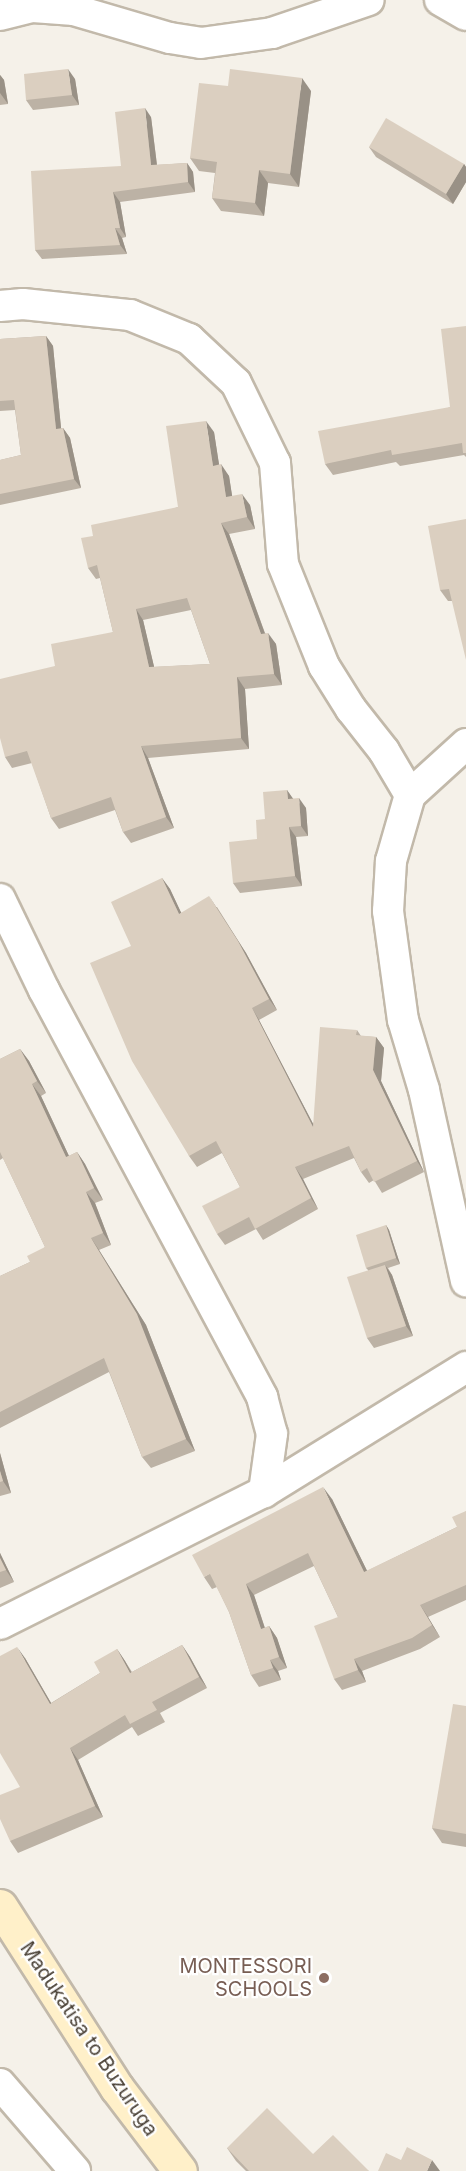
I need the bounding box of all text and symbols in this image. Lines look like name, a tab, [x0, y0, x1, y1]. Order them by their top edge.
street label: Madukatisa to Buzuruga	[15, 1937, 163, 2141]
place label: MONTESSORI SCHOOLS	[179, 1954, 312, 2001]
marker: MONTESSORI SCHOOLS	[317, 1971, 331, 1985]

